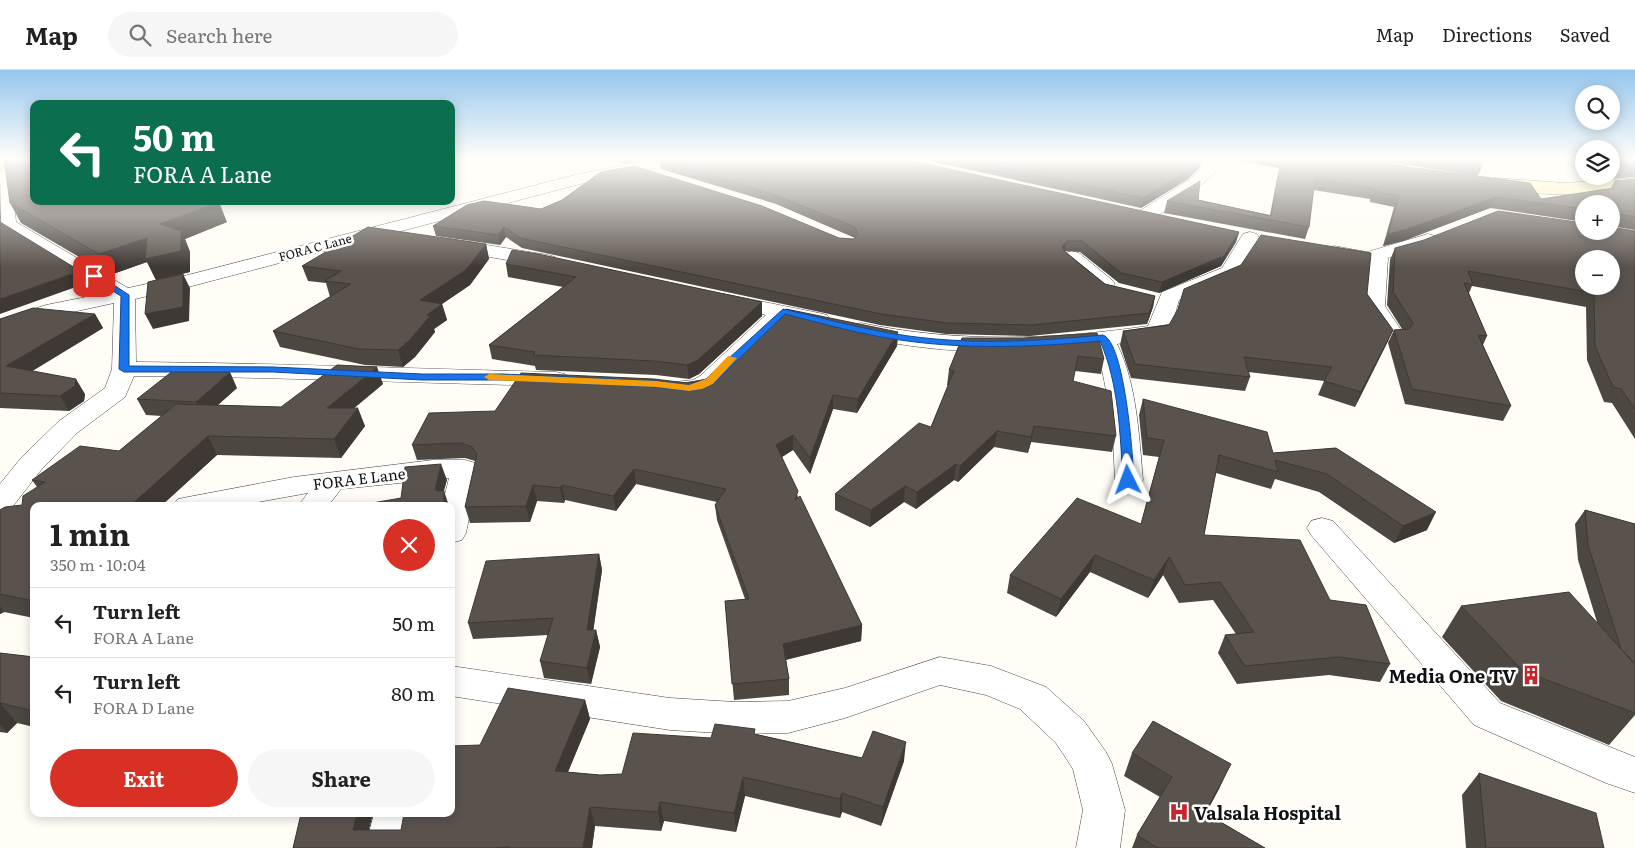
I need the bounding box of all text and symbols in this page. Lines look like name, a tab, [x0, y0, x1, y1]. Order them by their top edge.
search box	[108, 12, 458, 57]
text: Map	[25, 17, 78, 52]
icon: search	[126, 21, 154, 49]
text: Search here	[166, 21, 272, 49]
text: Map	[1376, 21, 1414, 48]
text: Directions	[1442, 21, 1532, 48]
text: Saved	[1560, 21, 1610, 48]
map controls	[1575, 85, 1620, 295]
button: search	[1575, 85, 1620, 130]
text: 50 m	[133, 110, 216, 162]
icon: left	[50, 120, 115, 185]
button: layers	[1575, 140, 1620, 185]
text: FORA A Lane	[133, 157, 272, 190]
button: +	[1575, 195, 1620, 240]
street label: FORA C Lane	[276, 229, 354, 265]
button: −	[1575, 250, 1620, 295]
pin	[73, 255, 115, 297]
icon: arrive	[80, 262, 108, 290]
position arrow	[1101, 453, 1153, 505]
street label: FORA E Lane	[311, 461, 407, 495]
text: 1 min	[50, 511, 130, 555]
button: close	[383, 519, 435, 571]
text: 350 m · 10:04	[50, 552, 146, 576]
text: Turn left	[93, 597, 180, 625]
icon: left	[50, 609, 78, 637]
text: 50 m	[392, 609, 435, 637]
text: FORA A Lane	[93, 625, 194, 649]
place label: Media One TV	[1389, 662, 1516, 689]
building icon: Media One TV	[1520, 664, 1542, 686]
text: Turn left	[93, 667, 180, 695]
icon: left	[50, 679, 78, 707]
text: 80 m	[391, 679, 435, 707]
text: FORA D Lane	[93, 695, 194, 719]
button: Exit	[50, 749, 238, 807]
button: Share	[248, 749, 435, 807]
place label: Valsala Hospital	[1194, 799, 1341, 826]
hospital icon: Valsala Hospital	[1168, 801, 1190, 823]

